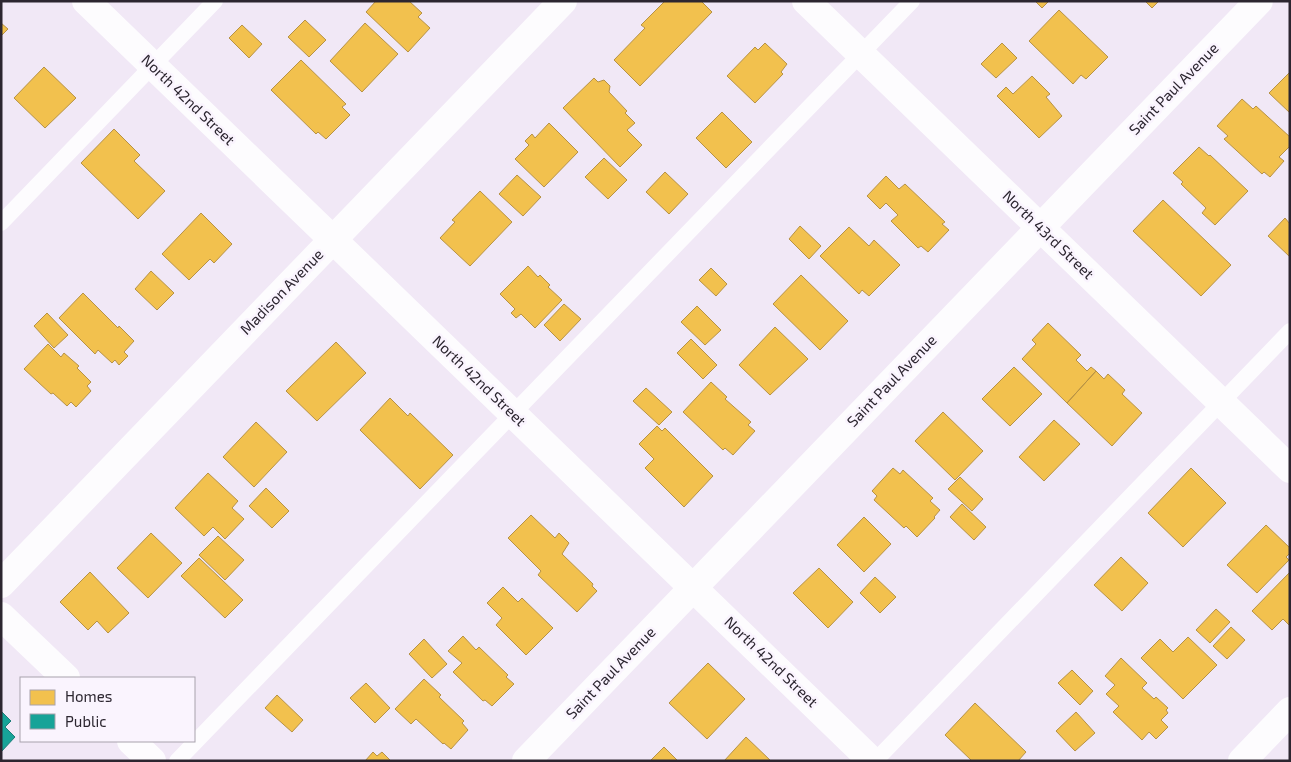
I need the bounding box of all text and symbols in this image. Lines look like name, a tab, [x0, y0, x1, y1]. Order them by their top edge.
street label: Saint Paul Avenue	[1125, 39, 1222, 138]
street label: North 42nd Street	[138, 50, 239, 149]
street label: North 43rd Street	[999, 186, 1098, 283]
street label: Madison Avenue	[236, 245, 327, 338]
street label: North 42nd Street	[429, 331, 530, 430]
street label: Saint Paul Avenue	[843, 331, 940, 430]
street label: North 42nd Street	[721, 612, 822, 711]
street label: Saint Paul Avenue	[562, 623, 659, 722]
legend	[20, 677, 195, 742]
text: Homes	[65, 687, 112, 705]
text: Public	[65, 712, 106, 730]

